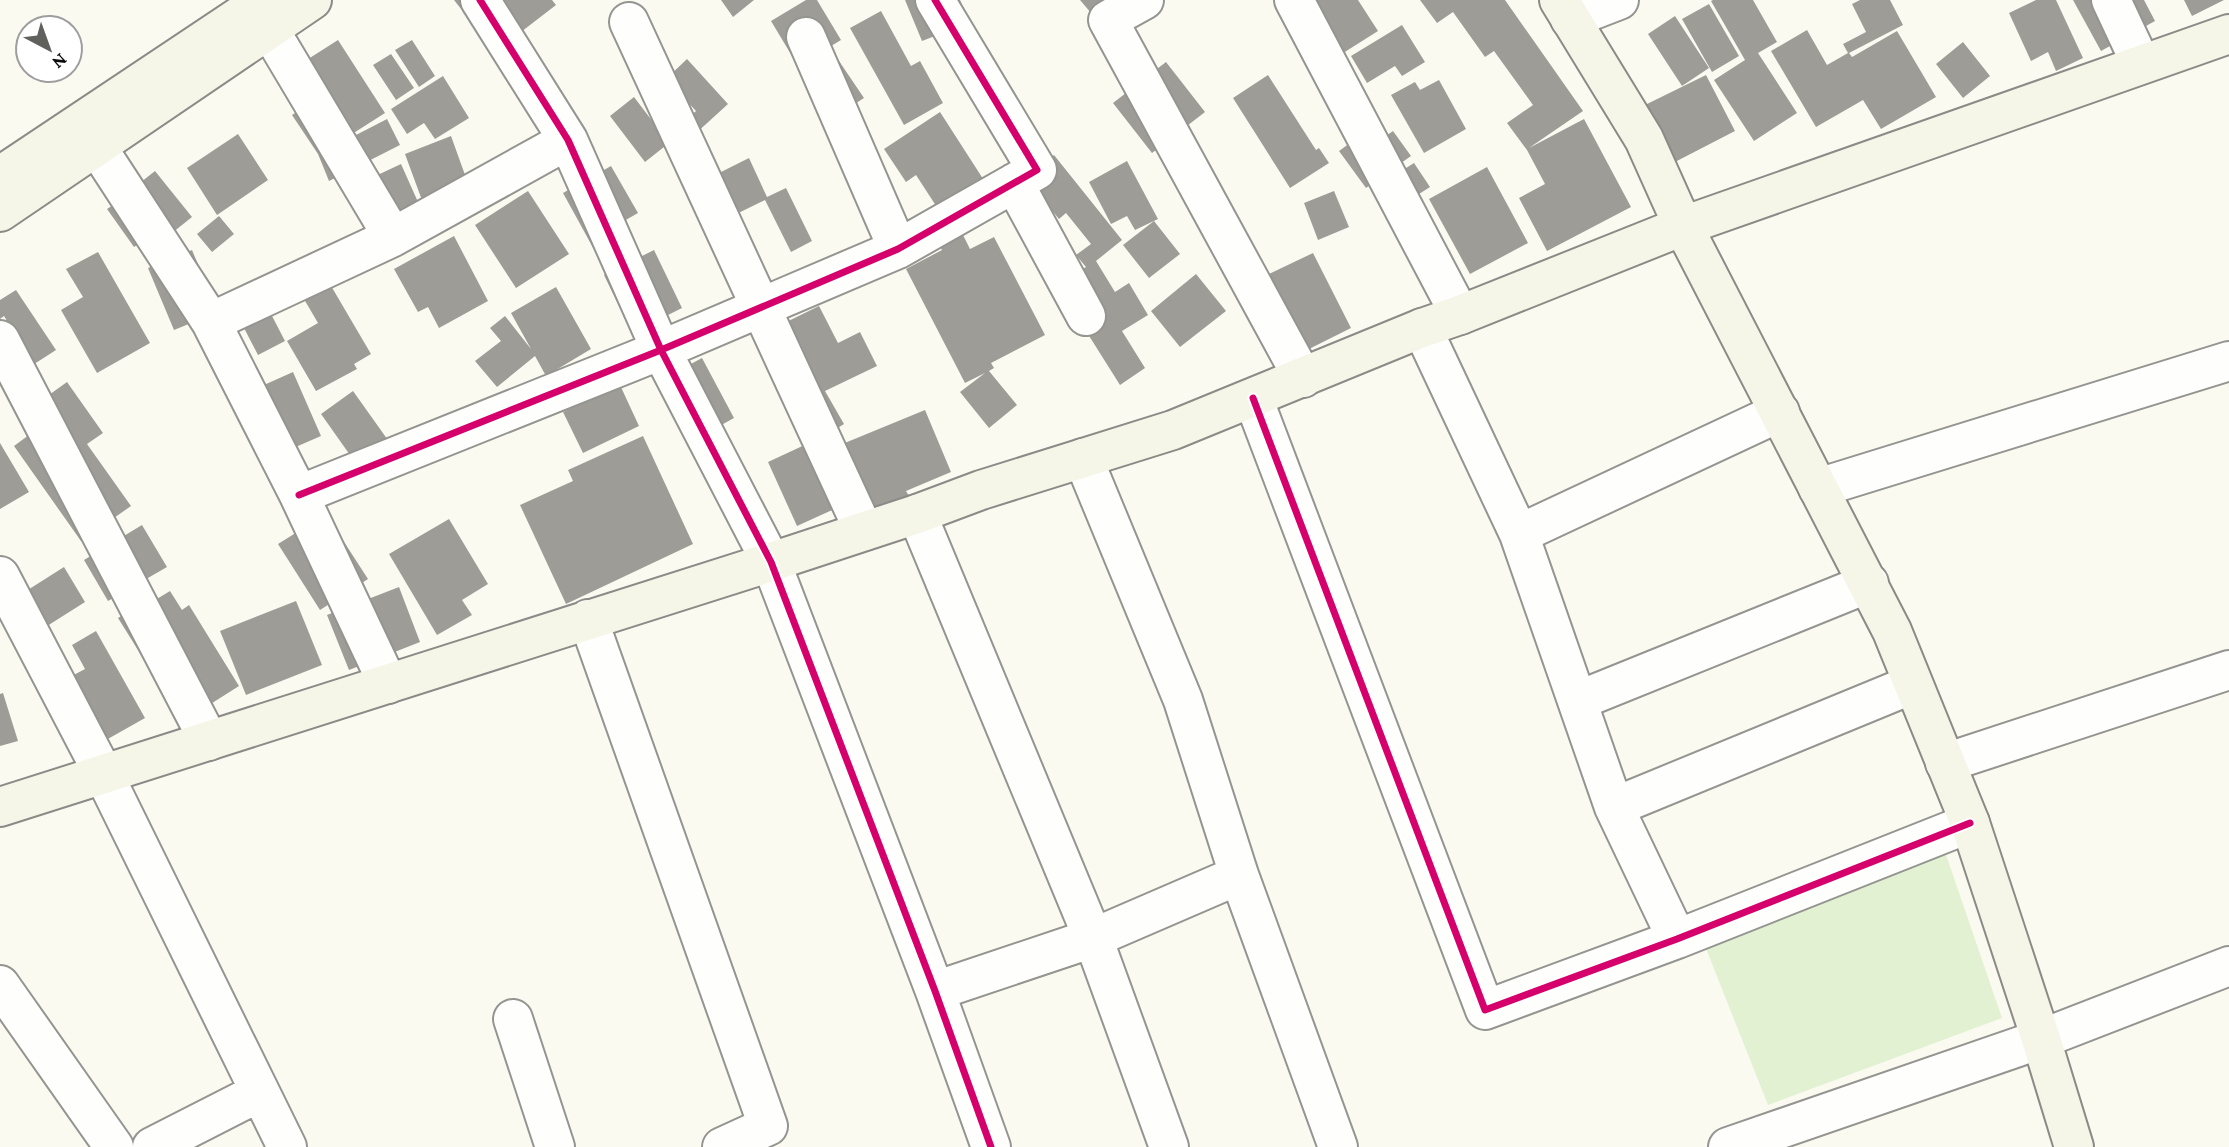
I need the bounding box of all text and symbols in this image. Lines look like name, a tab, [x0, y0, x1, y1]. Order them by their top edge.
north arrow	[14, 14, 84, 84]
text: N	[48, 49, 72, 74]

